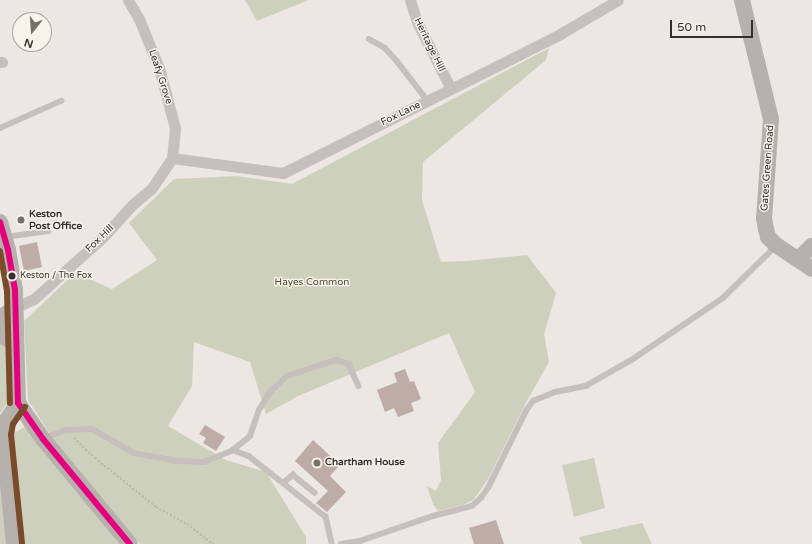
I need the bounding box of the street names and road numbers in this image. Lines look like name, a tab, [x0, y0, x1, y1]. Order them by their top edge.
street label: Heritage Hill	[411, 16, 447, 74]
street label: Leafy Grove	[146, 48, 174, 106]
street label: Fox Lane	[379, 99, 423, 129]
street label: Gates Green Road	[759, 125, 777, 211]
street label: Fox Hill	[83, 223, 117, 255]

